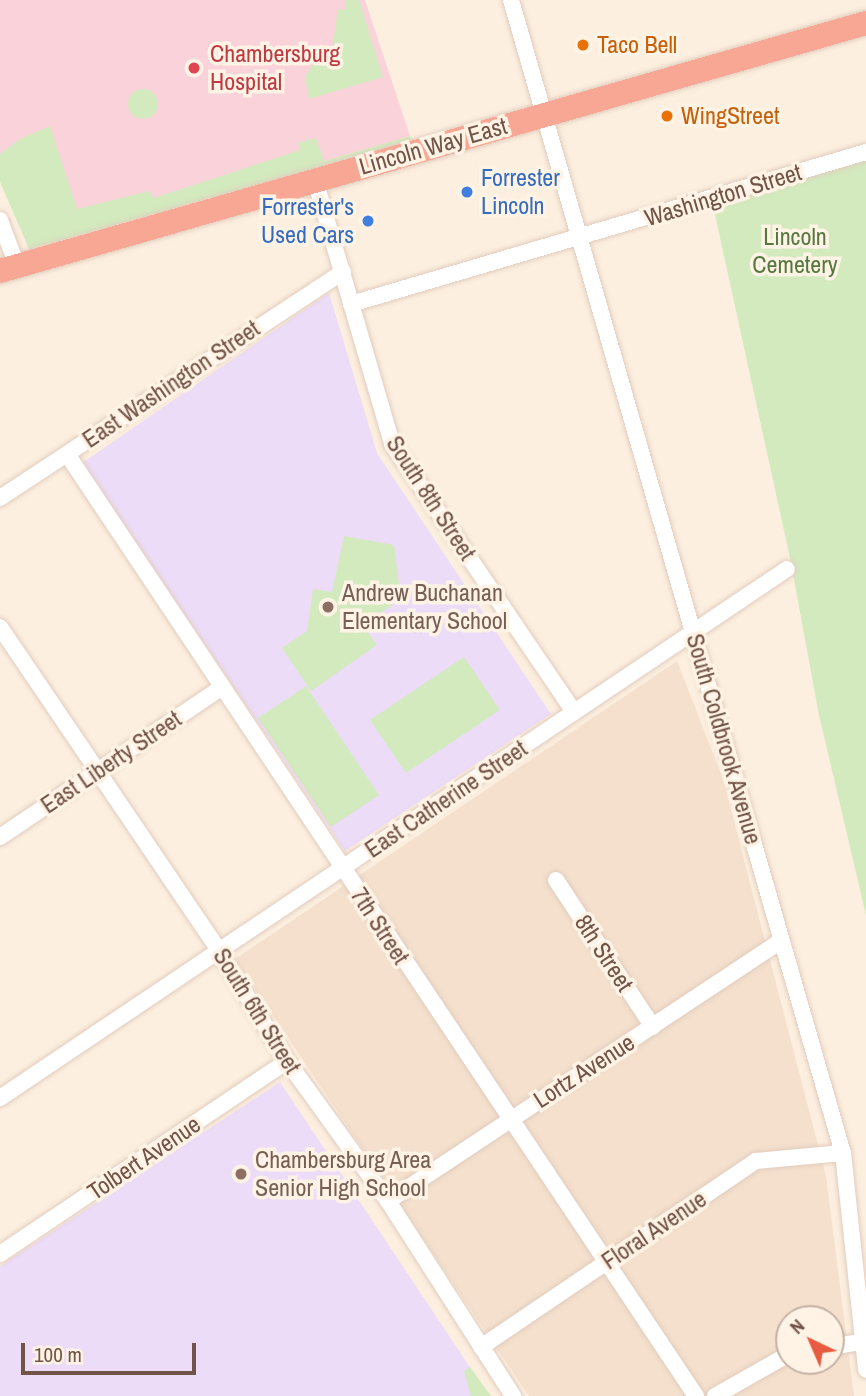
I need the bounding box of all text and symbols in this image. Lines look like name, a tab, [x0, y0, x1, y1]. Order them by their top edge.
place label: Taco Bell	[597, 31, 677, 59]
marker: Taco Bell	[575, 37, 591, 53]
place label: Chambersburg Hospital	[210, 40, 340, 96]
marker: Chambersburg Hospital	[184, 58, 204, 78]
place label: WingStreet	[681, 102, 779, 130]
marker: WingStreet	[659, 108, 675, 124]
street label: Lincoln Way East	[356, 111, 510, 181]
street label: Washington Street	[641, 158, 805, 232]
place label: Forrester Lincoln	[481, 164, 560, 220]
marker: Forrester Lincoln	[459, 184, 475, 200]
place label: Forrester's Used Cars	[261, 193, 354, 249]
marker: Forrester's Used Cars	[360, 213, 376, 229]
park label: Lincoln Cemetery	[752, 223, 838, 279]
street label: East Washington Street	[77, 314, 265, 454]
street label: South 8th Street	[380, 431, 482, 565]
place label: Andrew Buchanan Elementary School	[342, 579, 507, 635]
marker: Andrew Buchanan Elementary School	[320, 599, 336, 615]
street label: South Coldbrook Avenue	[680, 630, 768, 848]
street label: East Liberty Street	[35, 704, 187, 820]
street label: East Catherine Street	[359, 734, 533, 864]
street label: 7th Street	[345, 882, 415, 970]
street label: 8th Street	[569, 909, 639, 997]
street label: South 6th Street	[207, 943, 307, 1079]
street label: Lortz Avenue	[528, 1027, 640, 1115]
street label: Tolbert Avenue	[82, 1109, 206, 1207]
place label: Chambersburg Area Senior High School	[255, 1146, 432, 1202]
marker: Chambersburg Area Senior High School	[233, 1166, 249, 1182]
street label: Floral Avenue	[596, 1184, 712, 1276]
north arrow	[775, 1305, 845, 1375]
text: N	[784, 1313, 810, 1340]
scale bar	[24, 1330, 200, 1374]
text: 100 m	[34, 1340, 82, 1369]

